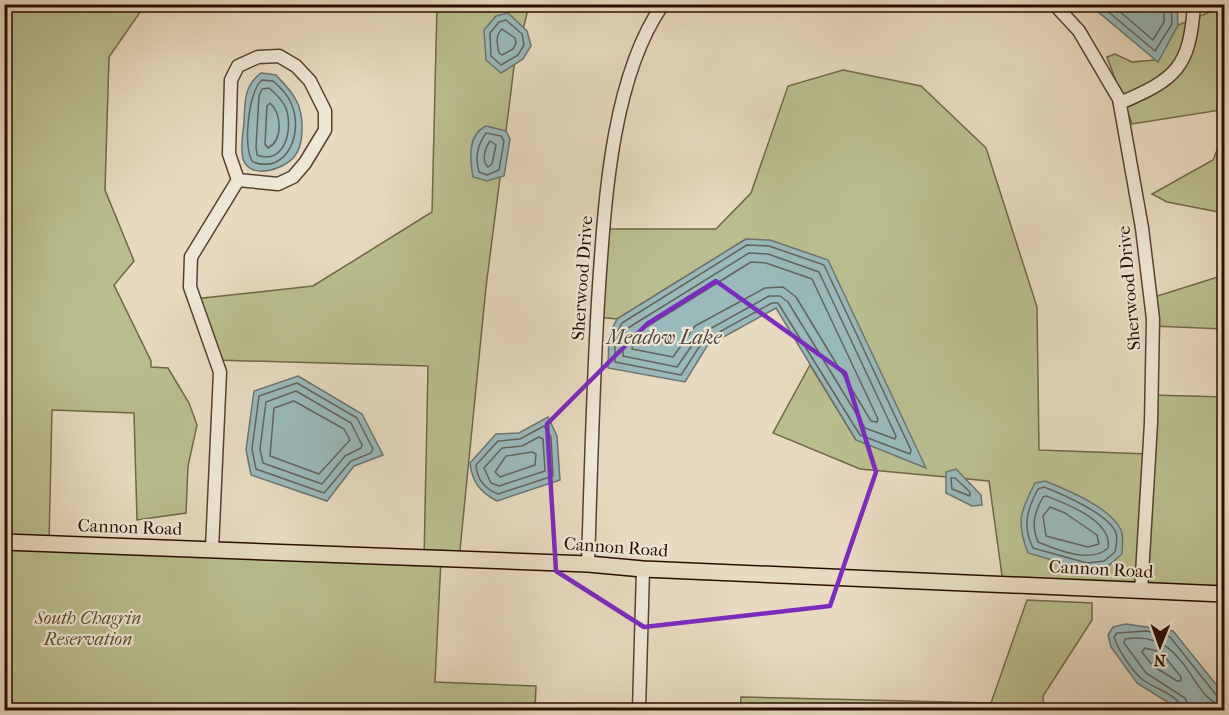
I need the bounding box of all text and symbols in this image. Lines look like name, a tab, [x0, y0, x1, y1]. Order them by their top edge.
street label: Sherwood Drive	[568, 215, 597, 341]
street label: Sherwood Drive	[1114, 225, 1145, 351]
water label: Meadow Lake	[605, 326, 722, 349]
street label: Cannon Road	[77, 515, 183, 540]
street label: Cannon Road	[563, 533, 669, 562]
street label: Cannon Road	[1048, 556, 1154, 583]
park label: South Chagrin Reservation	[34, 608, 141, 650]
north arrow	[1130, 616, 1190, 676]
text: N	[1153, 651, 1166, 670]

